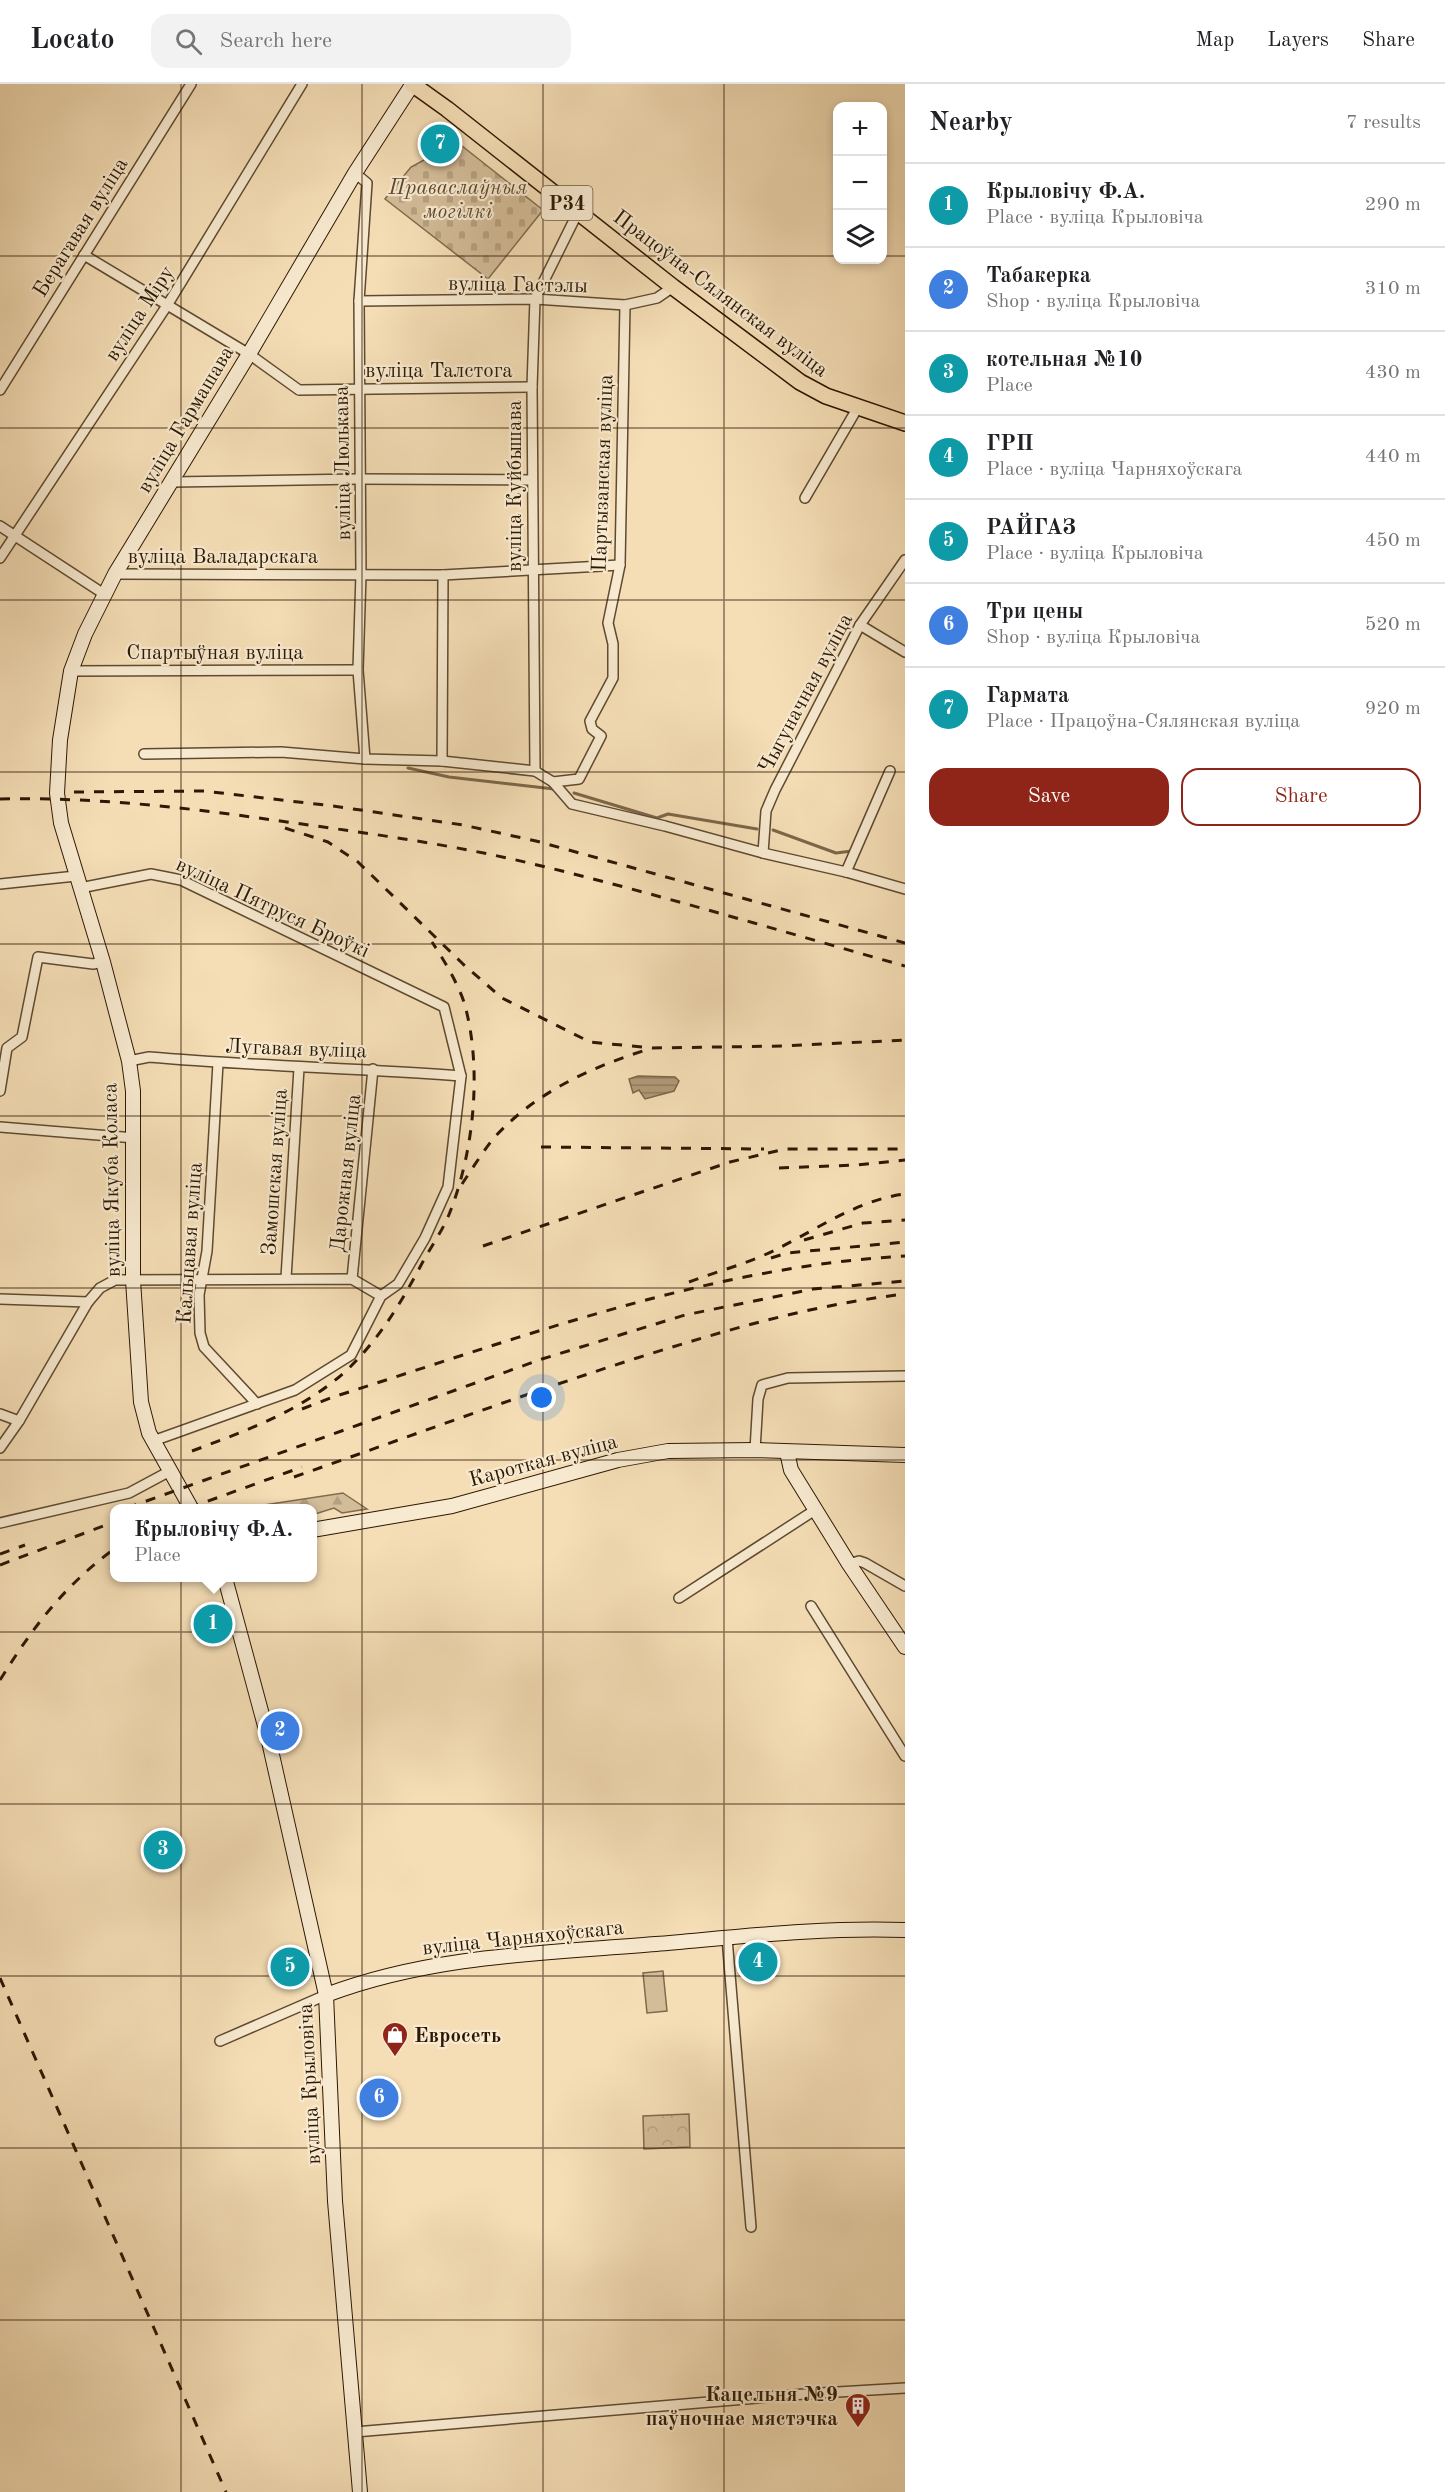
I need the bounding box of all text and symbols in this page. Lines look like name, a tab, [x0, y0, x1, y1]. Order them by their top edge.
search box	[151, 14, 571, 68]
icon: search	[172, 25, 205, 58]
text: Locato	[30, 27, 115, 55]
text: Search here	[220, 30, 332, 52]
text: Map	[1195, 30, 1234, 51]
text: Layers	[1267, 30, 1329, 51]
text: Share	[1362, 30, 1415, 51]
map controls	[833, 102, 887, 264]
button: +	[833, 102, 887, 156]
text: Nearby	[929, 110, 1013, 136]
text: 7 results	[1346, 113, 1421, 133]
pin: 7	[420, 122, 460, 166]
street label: Берагавая вуліца	[30, 154, 133, 301]
button: −	[833, 156, 887, 210]
park label: Праваслаўныя могілкі	[388, 178, 527, 223]
text: Крыловічу Ф.А.	[986, 181, 1145, 203]
road number: Р34	[542, 186, 592, 220]
text: 1	[943, 195, 954, 215]
text: 290 m	[1365, 195, 1421, 215]
street label: Працоўна-Сялянская вуліца	[609, 207, 831, 382]
text: Place · вуліца Крыловіча	[986, 208, 1204, 228]
button: layers	[833, 210, 887, 264]
street label: вуліца Міру	[102, 262, 179, 365]
text: Табакерка	[986, 265, 1091, 287]
street label: вуліца Гастэлы	[448, 274, 588, 297]
text: 2	[943, 279, 954, 299]
text: 310 m	[1365, 279, 1421, 299]
text: Shop · вуліца Крыловіча	[986, 292, 1200, 312]
street label: вуліца Гармашава	[134, 343, 238, 497]
text: котельная №10	[986, 349, 1142, 371]
street label: вуліца Талстога	[365, 361, 513, 382]
text: 3	[943, 363, 954, 383]
text: 430 m	[1365, 363, 1421, 383]
street label: Партызанская вуліца	[590, 374, 617, 572]
text: Place	[986, 376, 1033, 396]
street label: вуліца Люлькава	[332, 385, 355, 541]
street label: вуліца Куйбышава	[505, 400, 526, 572]
text: ГРП	[986, 433, 1034, 455]
text: 4	[943, 447, 954, 467]
text: 440 m	[1365, 447, 1421, 467]
text: Place · вуліца Чарняхоўскага	[986, 460, 1242, 480]
text: РАЙГАЗ	[986, 517, 1076, 539]
text: 5	[943, 531, 954, 551]
text: 450 m	[1365, 531, 1421, 551]
text: Place · вуліца Крыловіча	[986, 544, 1204, 564]
street label: вуліца Валадарскага	[128, 547, 318, 568]
text: Три цены	[986, 601, 1083, 623]
street label: Чыгуначная вуліца	[755, 610, 857, 777]
text: 6	[943, 615, 954, 635]
text: 520 m	[1365, 615, 1421, 635]
text: Shop · вуліца Крыловіча	[986, 628, 1200, 648]
street label: Спартыўная вуліца	[126, 643, 304, 664]
text: Гармата	[986, 685, 1069, 707]
text: 7	[943, 699, 954, 719]
text: 920 m	[1365, 699, 1421, 719]
text: Place · Працоўна-Сялянская вуліца	[986, 712, 1300, 732]
button: Save	[929, 768, 1169, 826]
button: Share	[1181, 768, 1421, 826]
street label: вуліца Пятруся Броўкі	[172, 854, 372, 962]
street label: Лугавая вуліца	[225, 1037, 367, 1062]
street label: вуліца Якуба Коласа	[100, 1083, 125, 1277]
street label: Замошская вуліца	[259, 1088, 292, 1256]
street label: Дарожная вуліца	[328, 1093, 365, 1253]
street label: Кальцавая вуліца	[174, 1161, 207, 1325]
your location	[527, 1383, 556, 1412]
street label: Кароткая вуліца	[467, 1432, 620, 1491]
popup	[110, 1504, 317, 1582]
text: Крыловічу Ф.А.	[134, 1519, 293, 1541]
text: Place	[134, 1546, 181, 1566]
pin: 1	[194, 1602, 232, 1646]
pin: 2	[260, 1708, 300, 1754]
pin: 3	[144, 1828, 182, 1872]
street label: вуліца Чарняхоўскага	[421, 1917, 625, 1960]
pin: 4	[738, 1940, 777, 1984]
pin: 5	[270, 1944, 310, 1990]
street label: вуліца Крыловіча	[296, 2003, 325, 2165]
shop icon: Евросеть	[380, 2020, 410, 2058]
place label: Евросеть	[414, 2026, 501, 2047]
pin: 6	[360, 2076, 398, 2120]
place label: Кацельня №9 паўночнае мястэчка	[646, 2385, 838, 2430]
building icon: Кацельня №9 паўночнае мястэчка	[843, 2391, 873, 2429]

